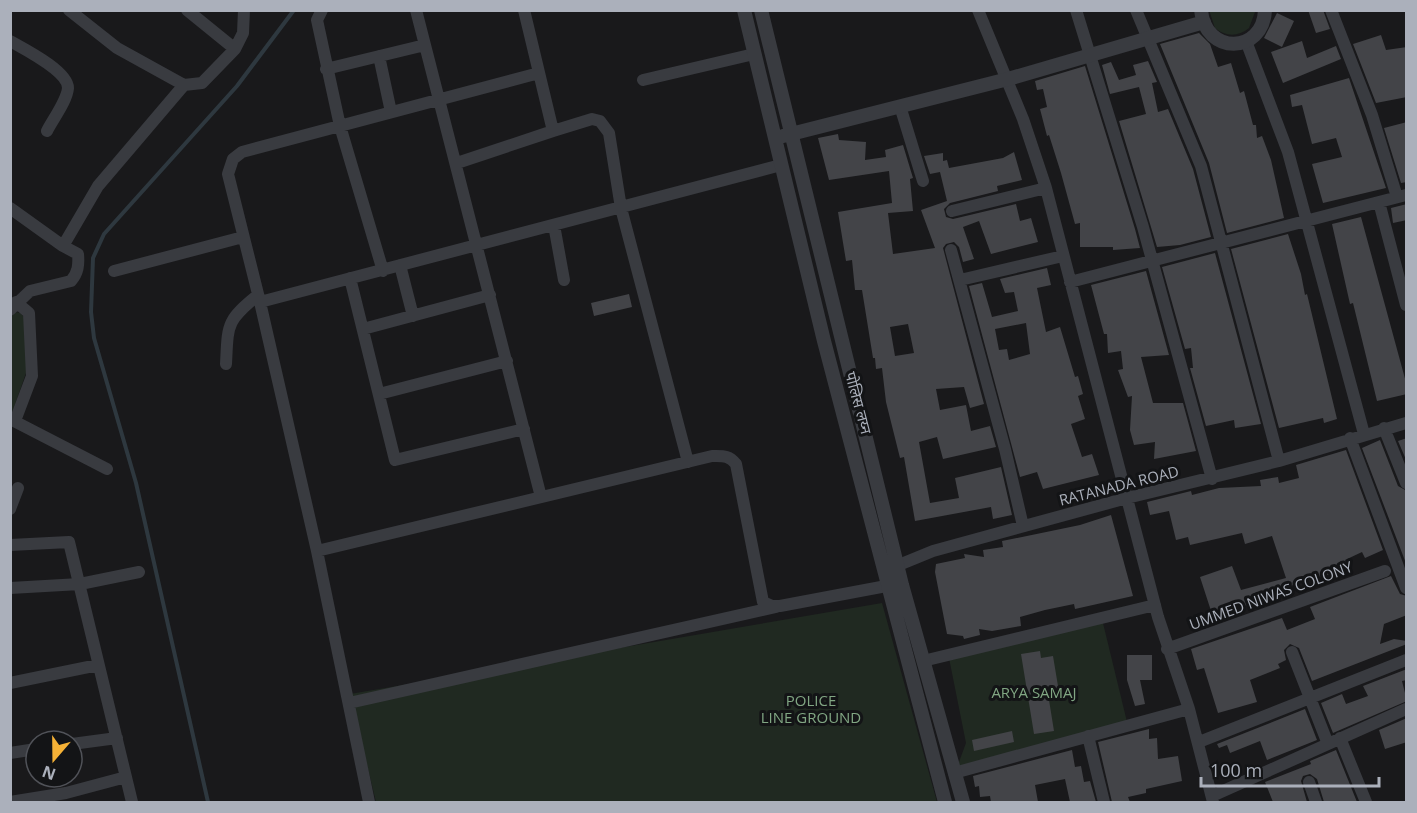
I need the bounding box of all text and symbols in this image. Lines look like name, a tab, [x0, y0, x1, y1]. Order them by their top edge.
street label: पोलिस लय्न	[841, 369, 877, 437]
street label: RATANADA ROAD	[1057, 460, 1181, 510]
street label: UMMED NIWAS COLONY	[1186, 556, 1356, 634]
park label: ARYA SAMAJ	[991, 682, 1077, 702]
park label: POLICE LINE GROUND	[761, 690, 861, 727]
north arrow	[24, 729, 84, 789]
scale bar	[1201, 750, 1380, 788]
text: 100 m	[1210, 758, 1262, 782]
text: N	[39, 761, 59, 786]

